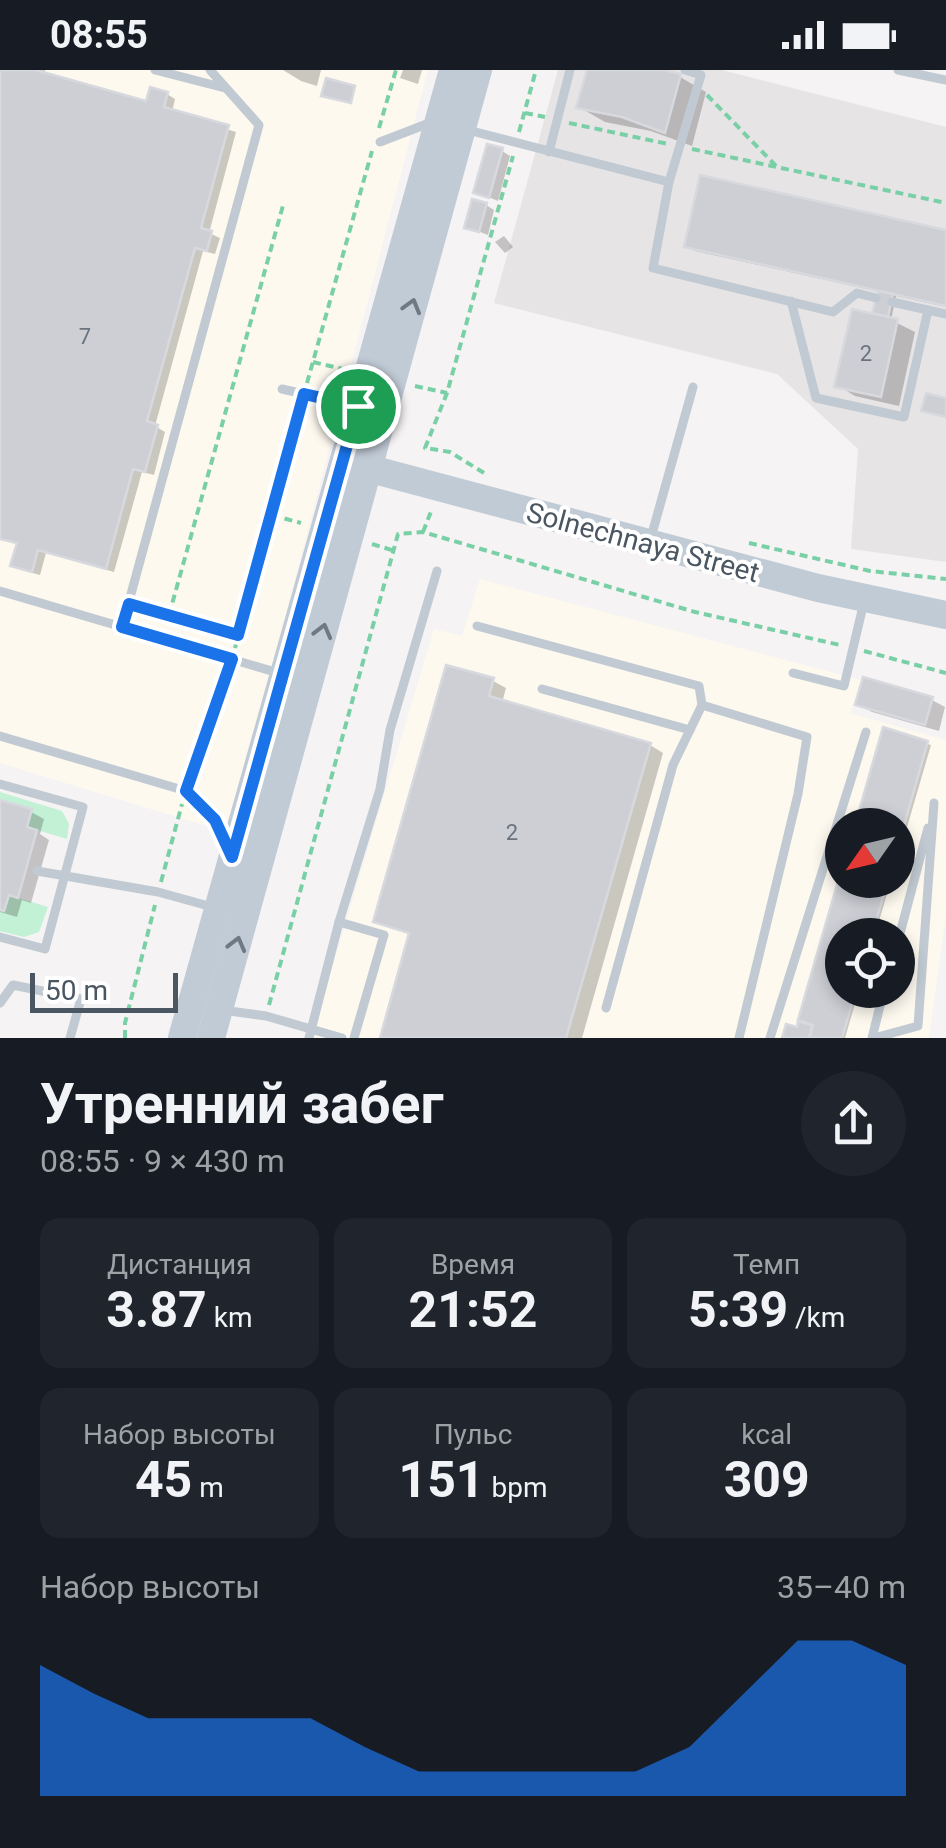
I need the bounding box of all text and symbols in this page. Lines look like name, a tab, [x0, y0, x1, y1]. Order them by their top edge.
text: 08:55	[50, 13, 148, 57]
one-way arrow	[400, 298, 421, 315]
house number: 7	[79, 324, 91, 349]
house number: 2	[860, 341, 872, 366]
pin	[316, 364, 401, 449]
icon: arrive	[331, 379, 386, 434]
street label: Solnechnaya Street	[523, 496, 763, 589]
one-way arrow	[311, 623, 332, 640]
north arrow	[825, 808, 915, 898]
map controls	[825, 808, 915, 1008]
house number: 2	[506, 820, 518, 845]
button: locate	[825, 918, 915, 1008]
one-way arrow	[226, 936, 247, 953]
scale bar	[30, 968, 178, 1013]
text: 50 m	[45, 974, 108, 1007]
button: share	[801, 1071, 906, 1176]
text: Утренний забег	[40, 1072, 444, 1136]
text: 08:55 · 9 × 430 m	[40, 1142, 285, 1180]
text: Дистанция	[107, 1248, 252, 1281]
text: Время	[431, 1248, 515, 1281]
text: Темп	[733, 1248, 800, 1281]
text: 3.87	[106, 1281, 207, 1339]
text: 21:52	[409, 1281, 537, 1339]
text: 5:39	[688, 1281, 788, 1339]
text: km	[207, 1301, 252, 1334]
text: /km	[788, 1301, 845, 1334]
text: Набор высоты	[83, 1418, 276, 1451]
text: Пульс	[434, 1418, 512, 1451]
text: kcal	[741, 1418, 792, 1451]
text: 45	[135, 1451, 192, 1509]
text: 151	[398, 1451, 485, 1509]
text: 309	[724, 1451, 810, 1509]
text: m	[192, 1471, 224, 1504]
text: bpm	[485, 1471, 548, 1504]
text: Набор высоты	[40, 1568, 260, 1606]
text: 35–40 m	[777, 1568, 906, 1606]

